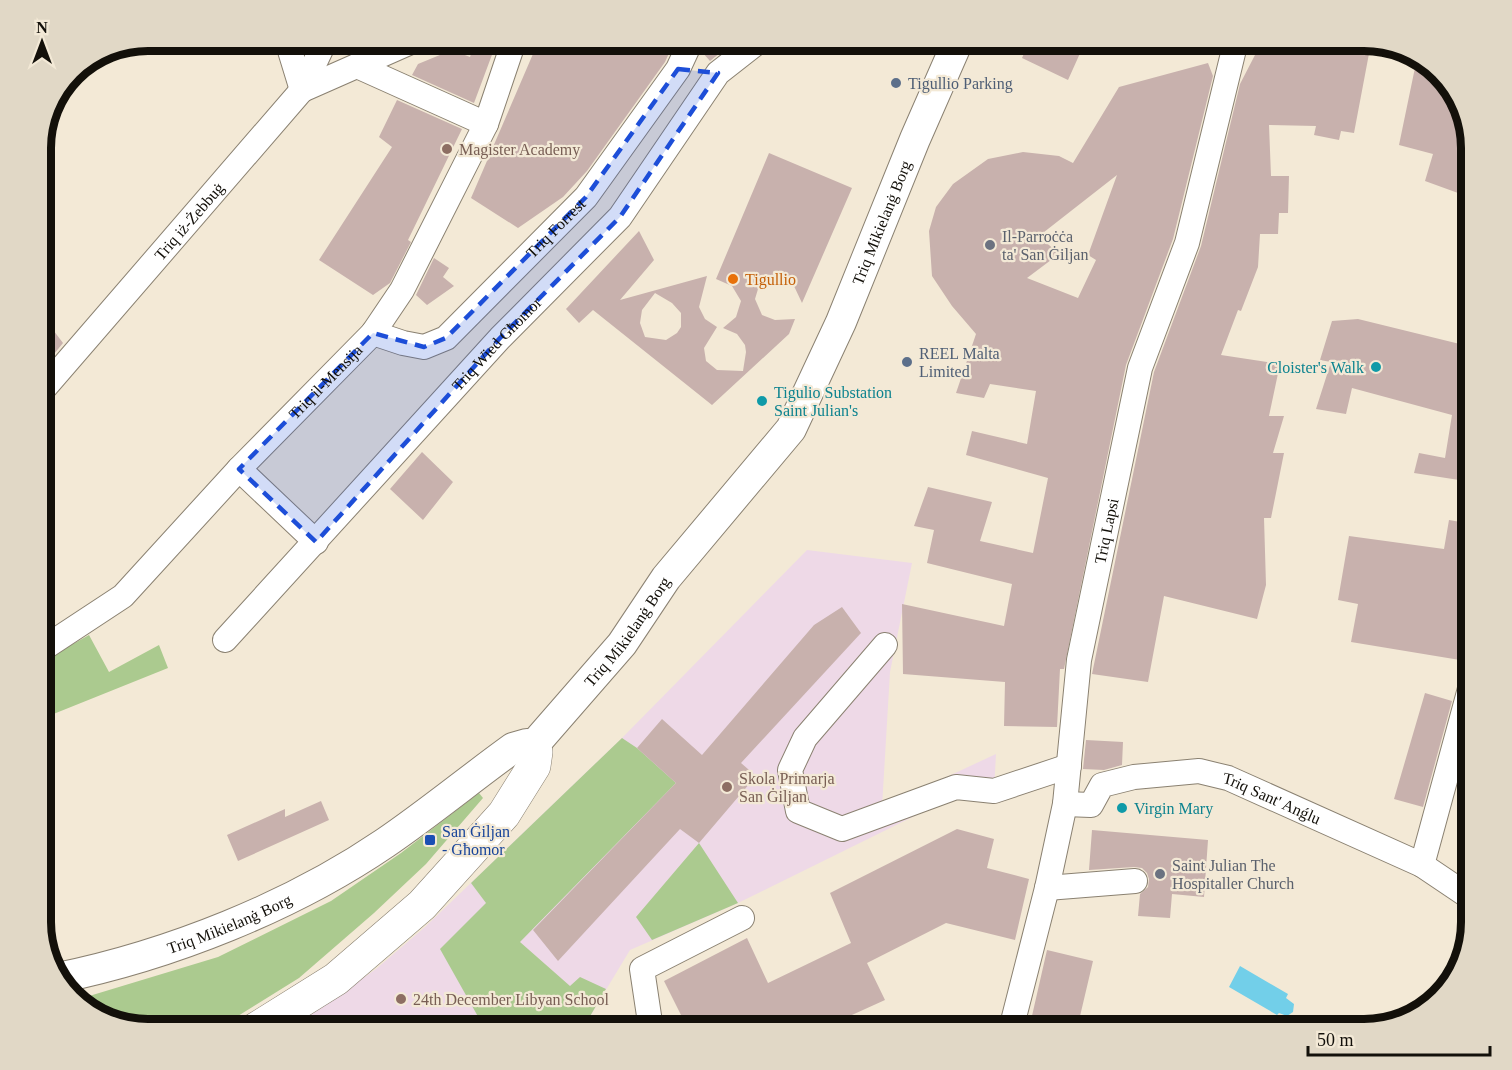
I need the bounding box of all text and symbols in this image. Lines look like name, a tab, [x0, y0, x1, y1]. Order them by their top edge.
north arrow	[12, 12, 72, 72]
text: N	[36, 19, 48, 36]
place label: Tigullio Parking	[908, 75, 1013, 93]
marker: Tigullio Parking	[889, 76, 903, 90]
place label: Magister Academy	[459, 141, 580, 159]
marker: Magister Academy	[440, 142, 454, 156]
street label: Triq Mikielanġ Borg	[849, 158, 915, 287]
street label: Triq iż-Żebbuġ	[151, 179, 228, 264]
street label: Triq Forrest	[523, 195, 589, 261]
place label: Il-Parroċċa ta' San Ġiljan	[1002, 228, 1088, 264]
marker: Il-Parroċċa ta' San Ġiljan	[983, 238, 997, 252]
place label: Tigullio	[745, 271, 796, 289]
marker: Tigullio	[726, 272, 740, 286]
street label: Triq Wied Għomor	[449, 293, 545, 394]
street label: Triq il-Mensija	[286, 341, 366, 422]
place label: REEL Malta Limited	[919, 345, 1000, 380]
marker: REEL Malta Limited	[900, 355, 914, 369]
place label: Cloister's Walk	[1267, 359, 1364, 376]
marker: Cloister's Walk	[1369, 360, 1383, 374]
place label: Tigulio Substation Saint Julian's	[774, 384, 892, 419]
marker: Tigulio Substation Saint Julian's	[755, 394, 769, 408]
street label: Triq Lapsi	[1091, 496, 1122, 565]
street label: Triq Mikielanġ Borg	[581, 574, 674, 690]
street label: Triq Sant' Anǵlu	[1221, 769, 1323, 827]
place label: Skola Primarja San Ġiljan	[739, 770, 835, 806]
marker: Skola Primarja San Ġiljan	[720, 780, 734, 794]
place label: Virgin Mary	[1134, 800, 1213, 818]
marker: Virgin Mary	[1115, 801, 1129, 815]
place label: San Ġiljan - Għomor	[442, 823, 510, 858]
marker: San Ġiljan - Għomor	[423, 833, 437, 847]
place label: Saint Julian The Hospitaller Church	[1172, 857, 1294, 893]
marker: Saint Julian The Hospitaller Church	[1153, 867, 1167, 881]
street label: Triq Mikielanġ Borg	[165, 891, 295, 957]
place label: 24th December Libyan School	[413, 991, 610, 1009]
marker: 24th December Libyan School	[394, 992, 408, 1006]
scale bar	[1308, 1019, 1490, 1057]
text: 50 m	[1317, 1030, 1354, 1050]

